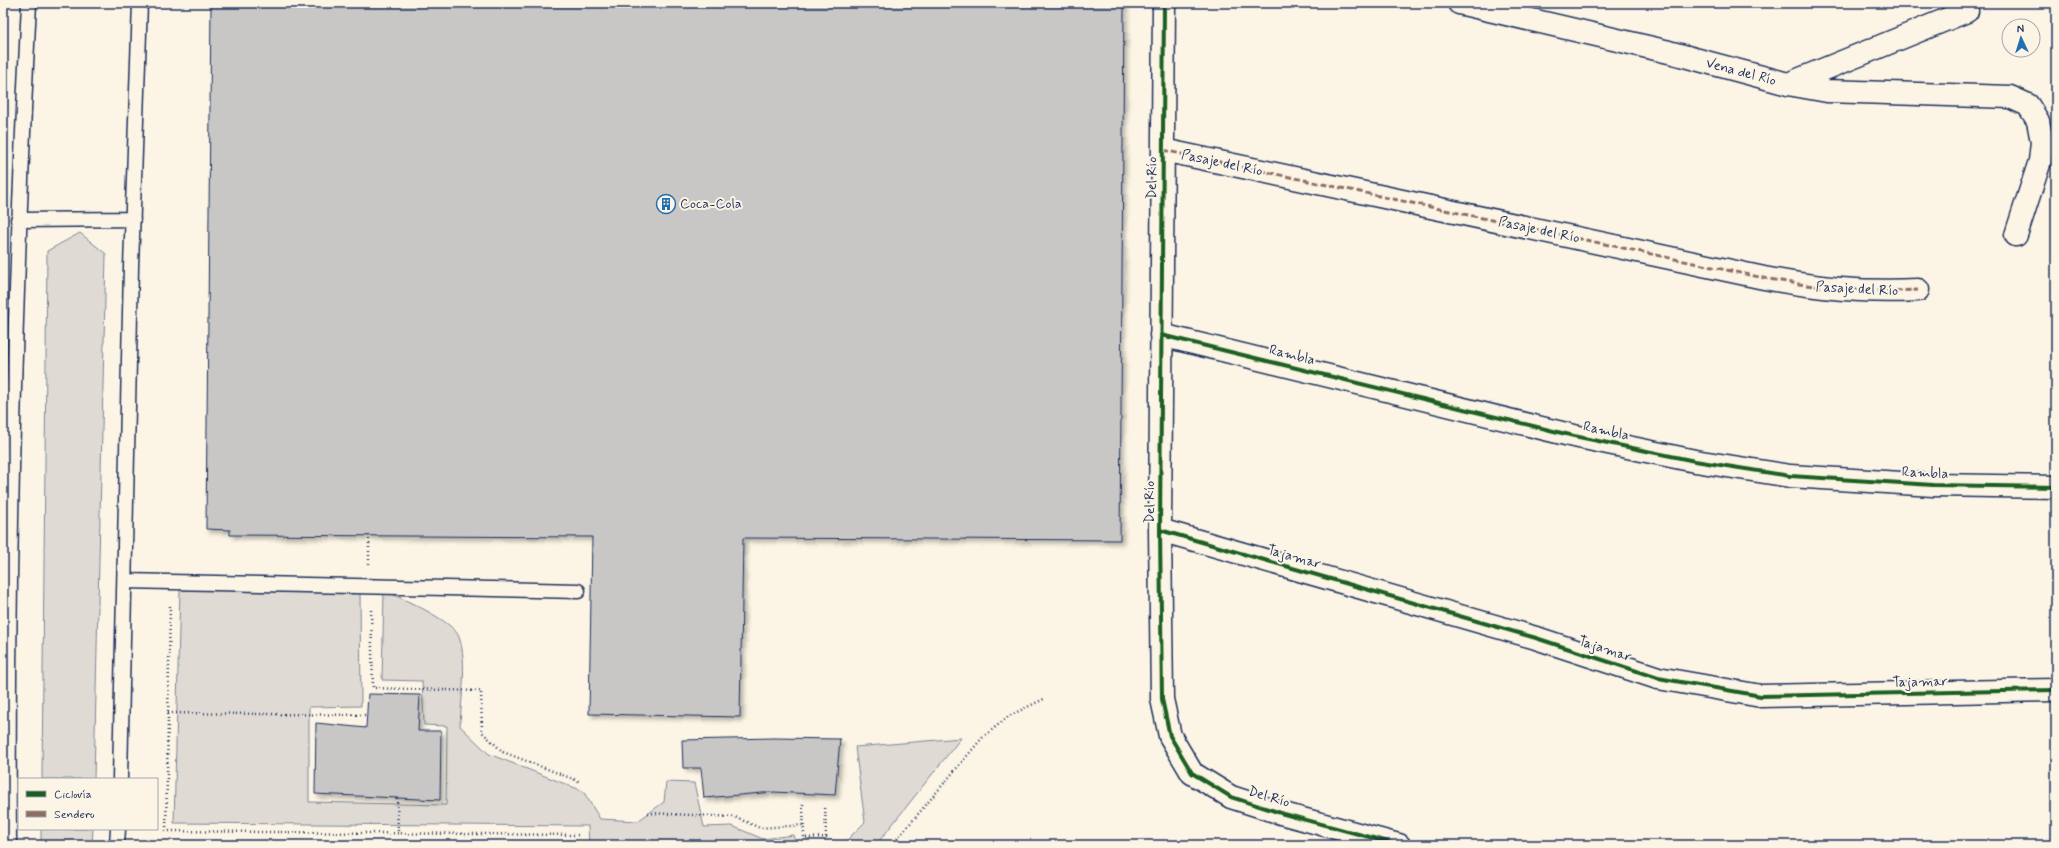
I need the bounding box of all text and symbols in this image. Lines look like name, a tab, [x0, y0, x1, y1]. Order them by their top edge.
north arrow	[2001, 18, 2041, 58]
text: N	[2016, 22, 2025, 36]
street label: Vena del Río	[1704, 54, 1778, 90]
street label: Pasaje del Río	[1180, 146, 1264, 180]
street label: Del Río	[1143, 157, 1161, 199]
building icon: Coca-Cola	[655, 193, 677, 215]
place label: Coca-Cola	[680, 195, 742, 213]
street label: Pasaje del Río	[1497, 213, 1581, 247]
street label: Pasaje del Río	[1815, 278, 1899, 300]
street label: Rambla	[1267, 341, 1317, 369]
street label: Rambla	[1581, 417, 1631, 445]
street label: Rambla	[1901, 463, 1949, 483]
street label: Del Río	[1141, 481, 1159, 523]
street label: Tajamar	[1265, 541, 1323, 573]
street label: Tajamar	[1576, 632, 1634, 666]
street label: Tajamar	[1892, 673, 1948, 691]
legend	[18, 778, 158, 830]
street label: Del Río	[1246, 782, 1292, 812]
text: Ciclovía	[54, 787, 92, 803]
text: Sendero	[54, 807, 95, 823]

